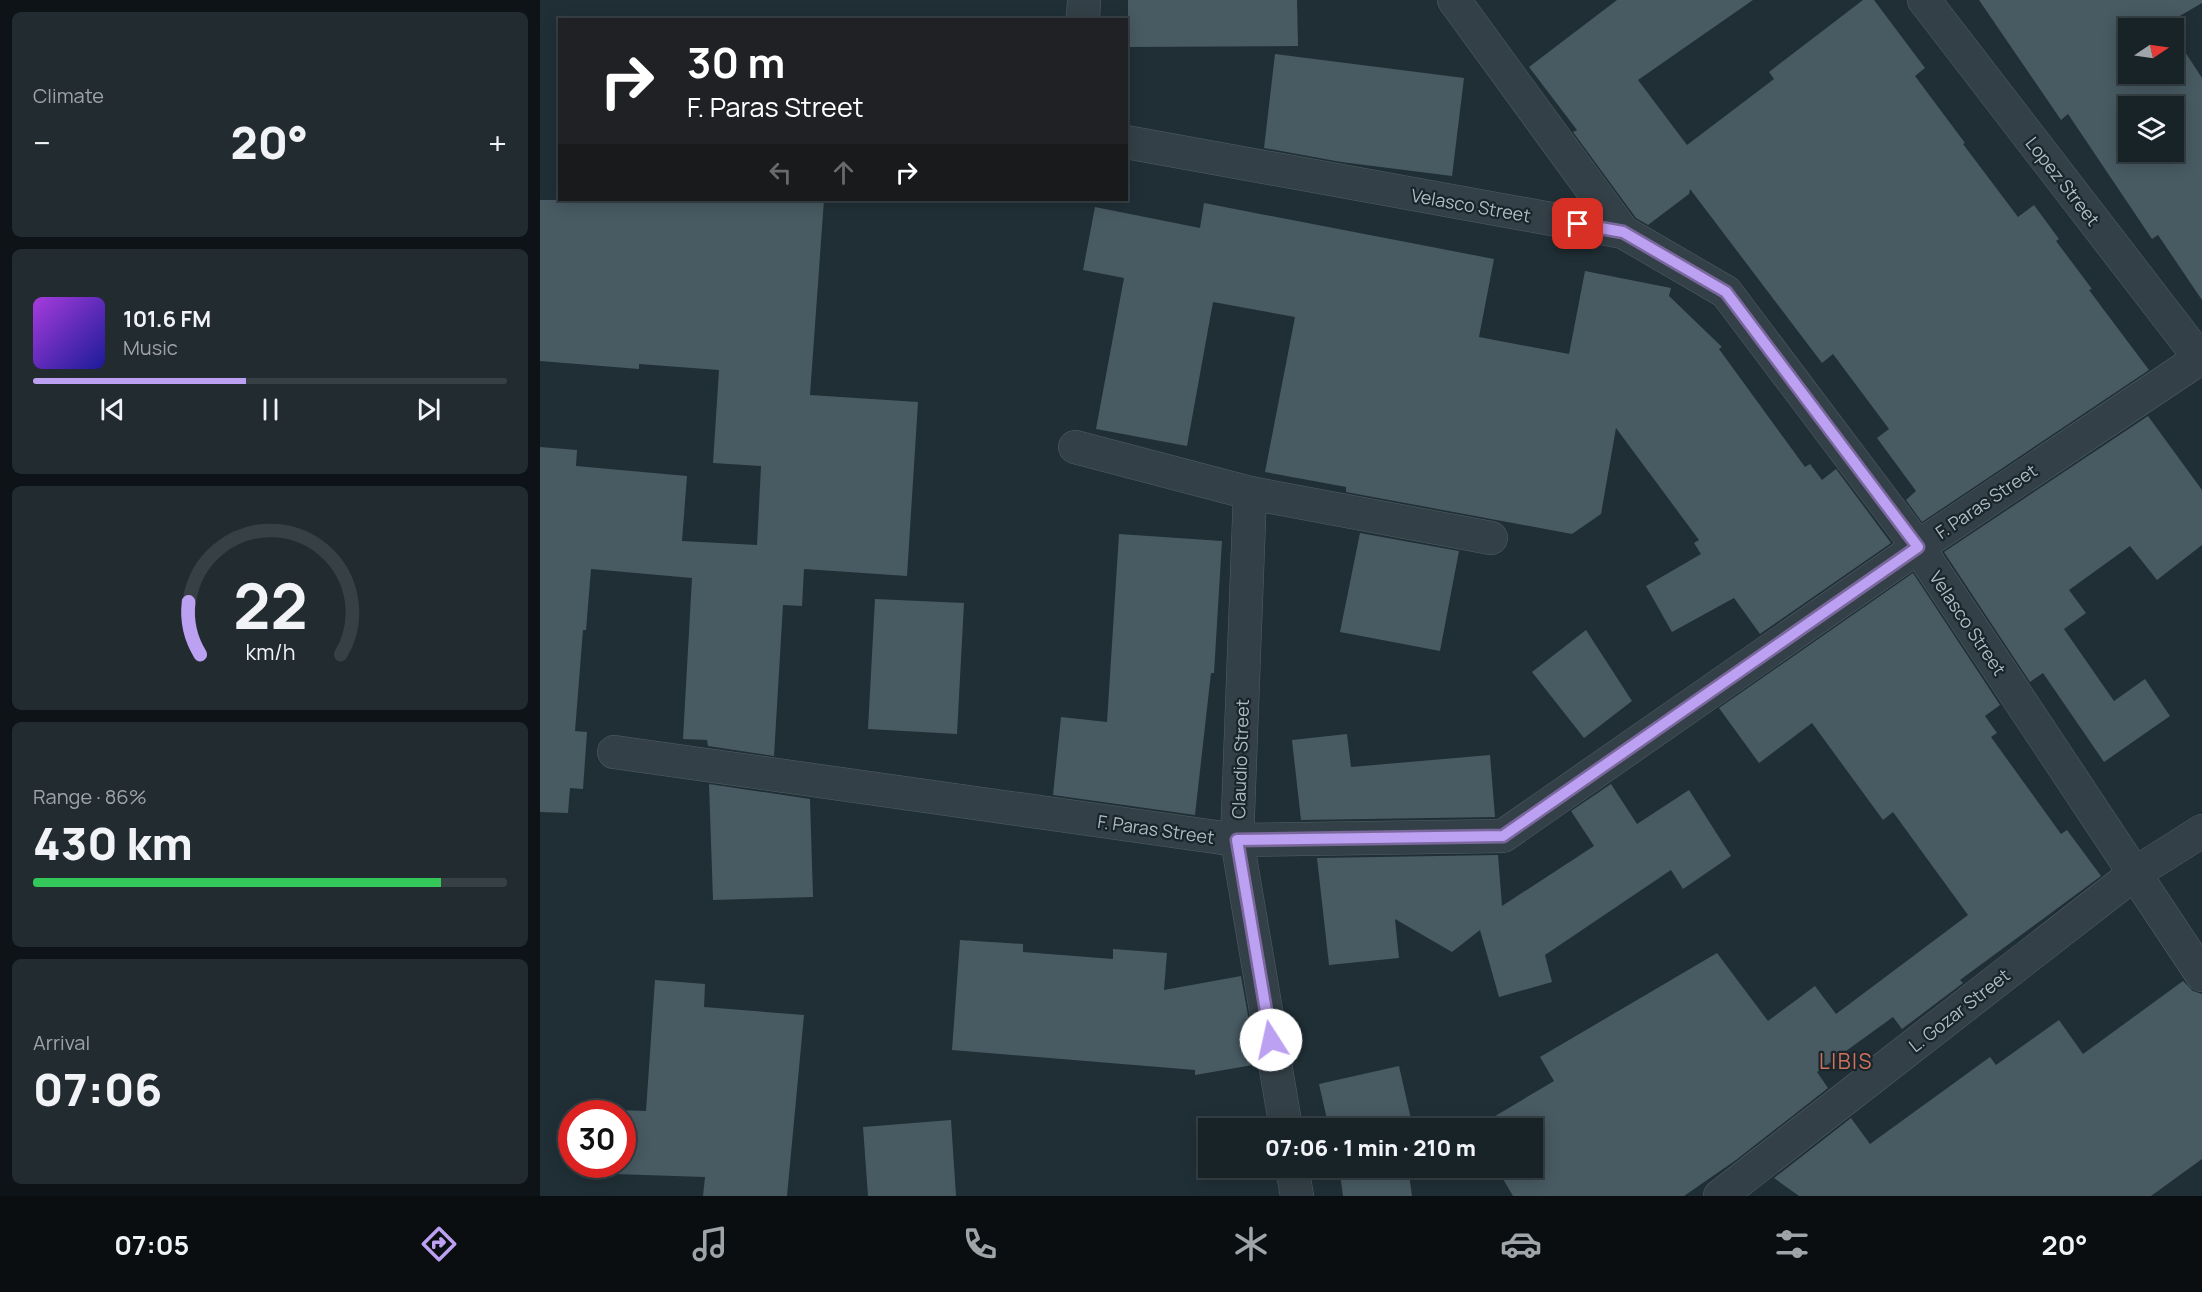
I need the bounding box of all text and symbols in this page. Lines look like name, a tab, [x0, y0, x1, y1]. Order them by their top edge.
north arrow	[2118, 18, 2184, 84]
map controls	[2118, 18, 2184, 162]
text: 30 m	[687, 33, 785, 91]
icon: right	[588, 42, 666, 120]
text: Climate	[33, 82, 104, 109]
text: F. Paras Street	[687, 88, 863, 125]
button: layers	[2118, 96, 2184, 162]
text: 20°	[231, 111, 308, 173]
text: −	[33, 120, 51, 165]
text: +	[488, 120, 507, 165]
street label: Lopez Street	[2021, 131, 2105, 231]
icon: left	[764, 156, 797, 189]
icon: ahead	[827, 156, 860, 189]
icon: right	[890, 156, 923, 189]
street label: Velasco Street	[1409, 183, 1533, 227]
pin	[1552, 198, 1603, 249]
icon: arrive	[1561, 207, 1594, 240]
text: 101.6 FM	[123, 304, 211, 334]
text: Music	[123, 334, 178, 361]
icon: previous	[96, 393, 129, 426]
icon: pause	[254, 393, 287, 426]
icon: next	[412, 393, 445, 426]
street label: F. Paras Street	[1931, 458, 2041, 544]
text: 22	[233, 562, 307, 648]
street label: Velasco Street	[1924, 566, 2012, 680]
text: km/h	[245, 637, 295, 666]
street label: Claudio Street	[1226, 699, 1254, 819]
text: Range · 86%	[33, 783, 147, 810]
street label: F. Paras Street	[1096, 809, 1216, 849]
text: 430 km	[33, 812, 193, 874]
street label: L. Gozar Street	[1903, 963, 2015, 1057]
position arrow	[1239, 1008, 1303, 1072]
text: Arrival	[33, 1029, 90, 1056]
district label: LIBIS	[1819, 1047, 1873, 1075]
text: 07:06	[33, 1058, 162, 1120]
speed limit sign: 30	[558, 1100, 636, 1178]
text: 07:06 · 1 min · 210 m	[1265, 1133, 1476, 1163]
icon: directions	[418, 1223, 460, 1265]
icon: music	[689, 1223, 731, 1265]
icon: phone	[959, 1223, 1001, 1265]
icon: climate	[1230, 1223, 1272, 1265]
icon: car	[1500, 1223, 1542, 1265]
icon: filters	[1771, 1223, 1813, 1265]
text: 07:05	[114, 1226, 189, 1263]
text: 20°	[2042, 1226, 2088, 1263]

